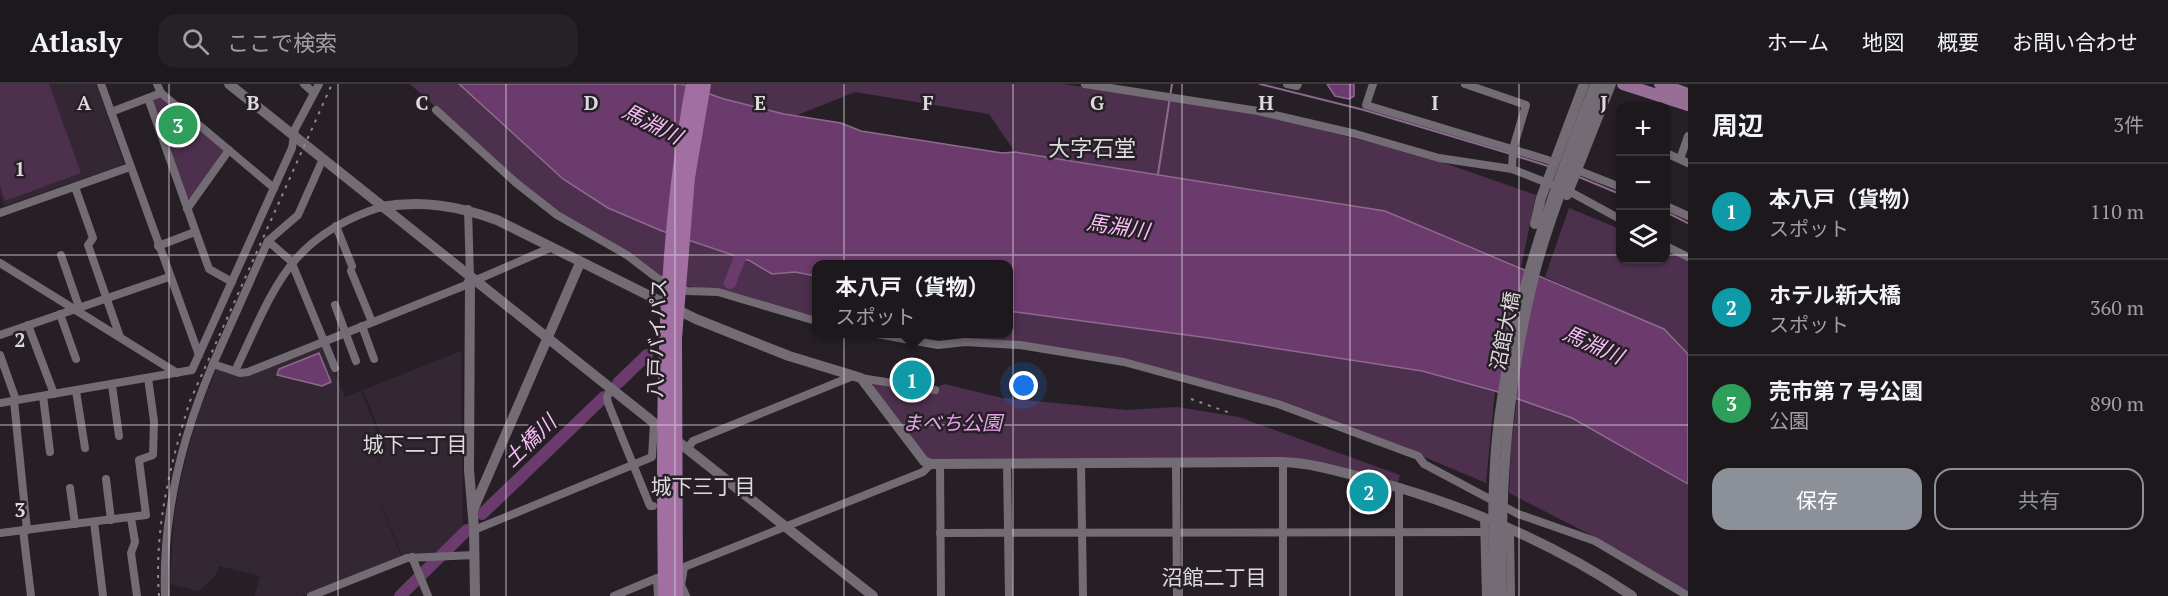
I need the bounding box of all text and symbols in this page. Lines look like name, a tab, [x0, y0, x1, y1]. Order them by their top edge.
search box	[158, 14, 578, 68]
text: Atlasly	[30, 23, 122, 60]
icon: search	[179, 25, 212, 58]
text: ここで検索	[227, 28, 337, 57]
text: ホーム	[1767, 28, 1829, 56]
text: 地図	[1862, 28, 1904, 56]
text: 概要	[1937, 28, 1979, 56]
text: お問い合わせ	[2012, 28, 2138, 56]
text: A	[77, 89, 92, 116]
text: B	[247, 89, 260, 116]
text: C	[415, 89, 429, 116]
text: D	[584, 89, 598, 116]
text: E	[754, 89, 766, 116]
text: F	[922, 89, 934, 116]
text: G	[1090, 89, 1104, 116]
text: H	[1258, 89, 1274, 116]
text: I	[1431, 89, 1439, 116]
text: J	[1600, 89, 1608, 116]
water label: 馬淵川	[618, 96, 689, 151]
pin: 3	[158, 102, 198, 147]
map controls	[1616, 102, 1670, 264]
button: +	[1616, 102, 1670, 156]
text: 周辺	[1712, 108, 1764, 142]
text: 3件	[2113, 111, 2144, 138]
district label: 大字石堂	[1048, 133, 1136, 162]
text: 1	[14, 155, 26, 182]
button: −	[1616, 156, 1670, 210]
text: 本八戸（貨物）	[1769, 184, 1923, 213]
text: 1	[1726, 198, 1737, 225]
text: 110 m	[2090, 198, 2144, 225]
water label: 馬淵川	[1085, 207, 1153, 245]
button: layers	[1616, 210, 1670, 264]
text: スポット	[1769, 215, 1849, 242]
popup	[812, 260, 1013, 338]
text: 本八戸（貨物）	[835, 272, 990, 301]
street label: 八戸バイパス	[641, 278, 672, 398]
text: ホテル新大橋	[1769, 280, 1901, 309]
street label: 沼館大橋	[1484, 289, 1525, 373]
text: 2	[1726, 294, 1737, 321]
text: 360 m	[2090, 294, 2144, 321]
text: スポット	[835, 303, 915, 330]
text: スポット	[1769, 311, 1849, 338]
water label: 馬淵川	[1559, 318, 1630, 371]
text: 2	[14, 326, 26, 353]
pin: 1	[892, 358, 932, 402]
your location	[1009, 371, 1038, 400]
text: 売市第７号公園	[1769, 376, 1923, 405]
text: 3	[1726, 390, 1737, 417]
text: 890 m	[2090, 390, 2144, 417]
water label: 土橋川	[497, 407, 563, 472]
text: 公園	[1769, 407, 1809, 434]
park label: まべち公園	[902, 409, 1005, 436]
district label: 城下二丁目	[363, 430, 468, 458]
button: 保存	[1712, 468, 1922, 530]
button: 共有	[1934, 468, 2144, 530]
pin: 2	[1350, 470, 1388, 514]
district label: 城下三丁目	[651, 472, 756, 500]
text: 3	[14, 496, 26, 523]
district label: 沼館二丁目	[1162, 563, 1267, 591]

